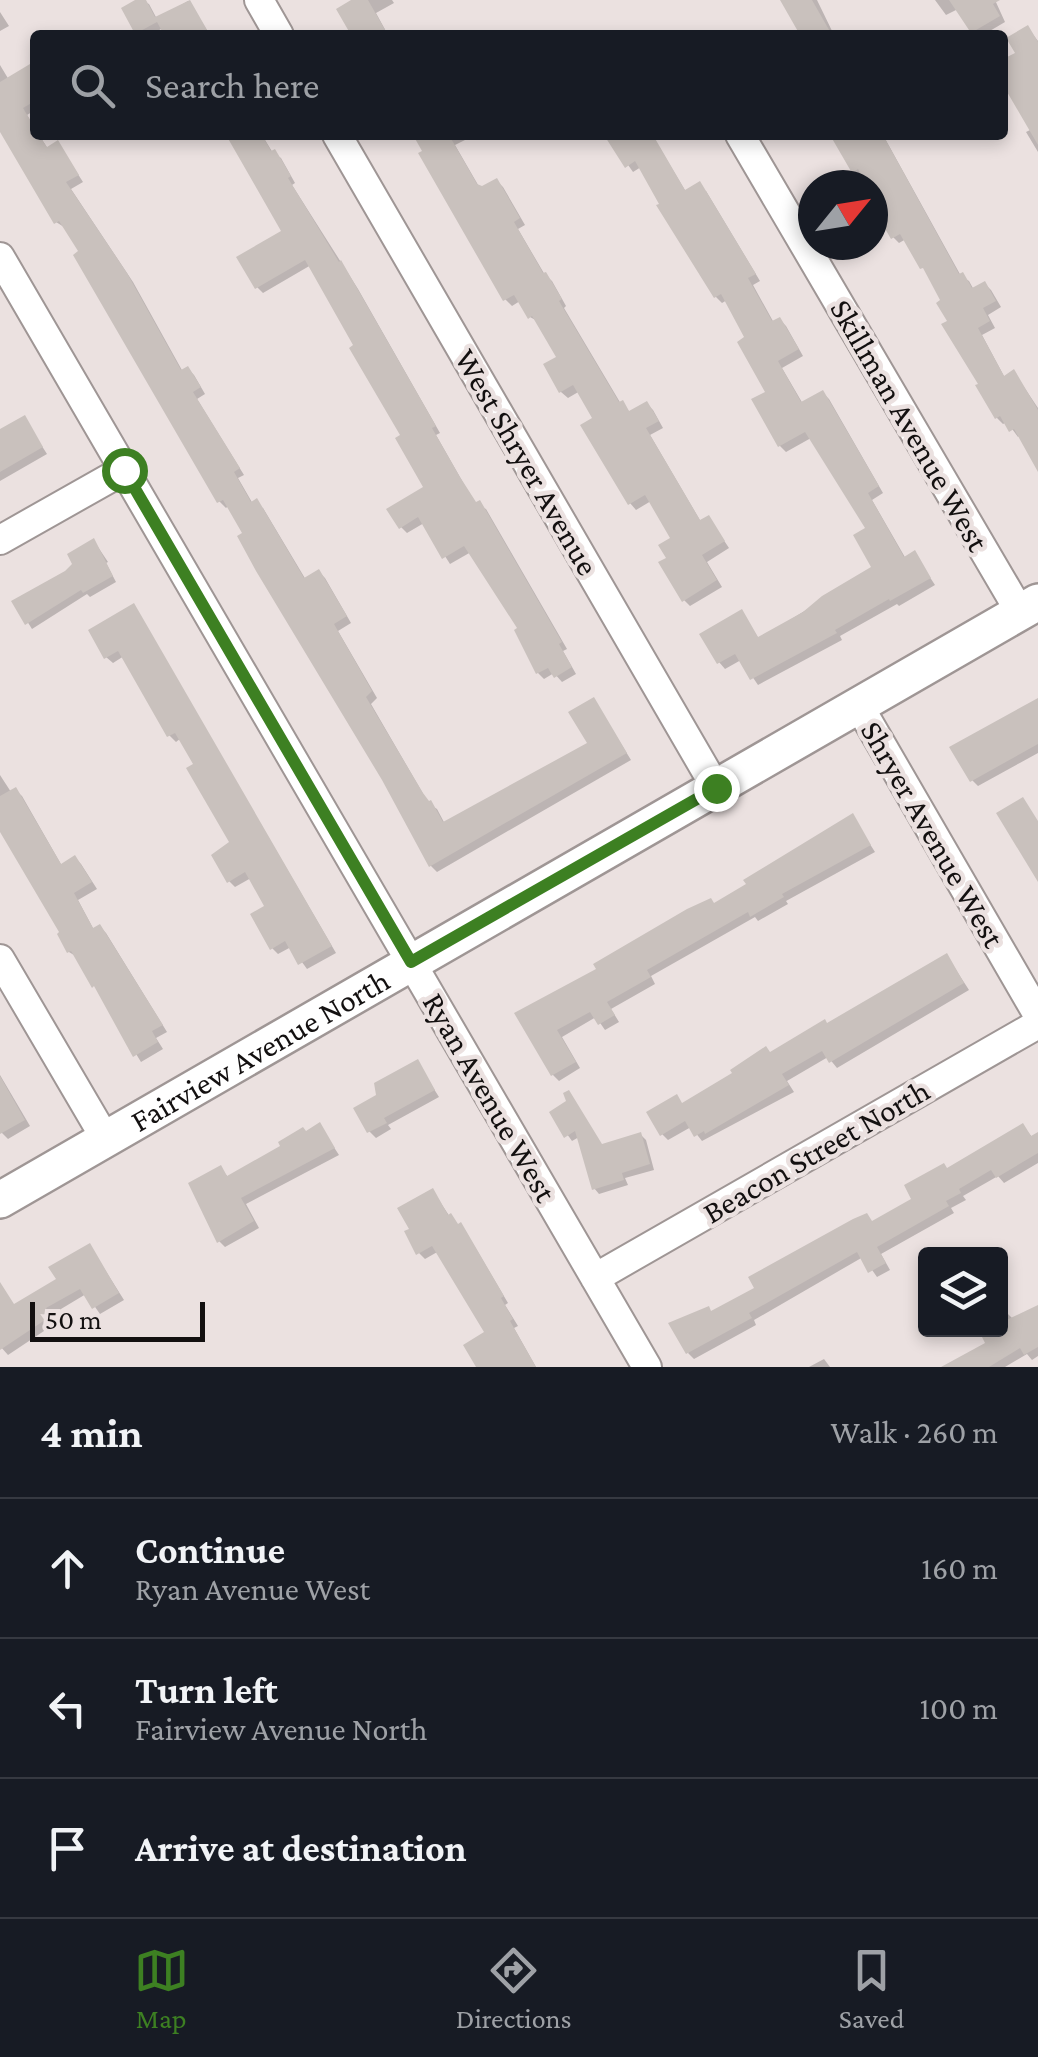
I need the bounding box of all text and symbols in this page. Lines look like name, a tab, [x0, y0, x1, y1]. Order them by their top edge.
search box	[30, 30, 1008, 140]
icon: search	[65, 58, 120, 113]
text: Search here	[145, 64, 319, 106]
north arrow	[798, 170, 888, 260]
street label: Skillman Avenue West	[823, 293, 997, 558]
street label: West Shryer Avenue	[448, 343, 606, 581]
route start	[102, 448, 148, 494]
street label: Shryer Avenue West	[854, 715, 1013, 954]
route end	[694, 766, 740, 812]
street label: Fairview Avenue North	[124, 962, 396, 1139]
street label: Ryan Avenue West	[416, 986, 565, 1208]
street label: Beacon Street North	[696, 1072, 936, 1230]
map controls	[918, 1247, 1008, 1337]
button: layers	[918, 1247, 1008, 1337]
scale bar	[30, 1297, 205, 1342]
text: 50 m	[45, 1304, 102, 1335]
text: 4 min	[40, 1409, 143, 1456]
text: Walk · 260 m	[831, 1414, 998, 1450]
text: Continue	[135, 1529, 285, 1571]
icon: ahead	[40, 1541, 95, 1596]
text: 160 m	[921, 1550, 998, 1586]
text: Ryan Avenue West	[135, 1571, 370, 1607]
text: Turn left	[135, 1669, 278, 1711]
icon: left	[40, 1681, 95, 1736]
text: 100 m	[919, 1690, 998, 1726]
text: Fairview Avenue North	[135, 1711, 428, 1747]
icon: arrive	[40, 1821, 95, 1876]
text: Arrive at destination	[135, 1827, 467, 1869]
tab: Map	[134, 1943, 189, 2034]
tab: Directions	[456, 1943, 572, 2034]
tab: Saved	[839, 1943, 904, 2034]

